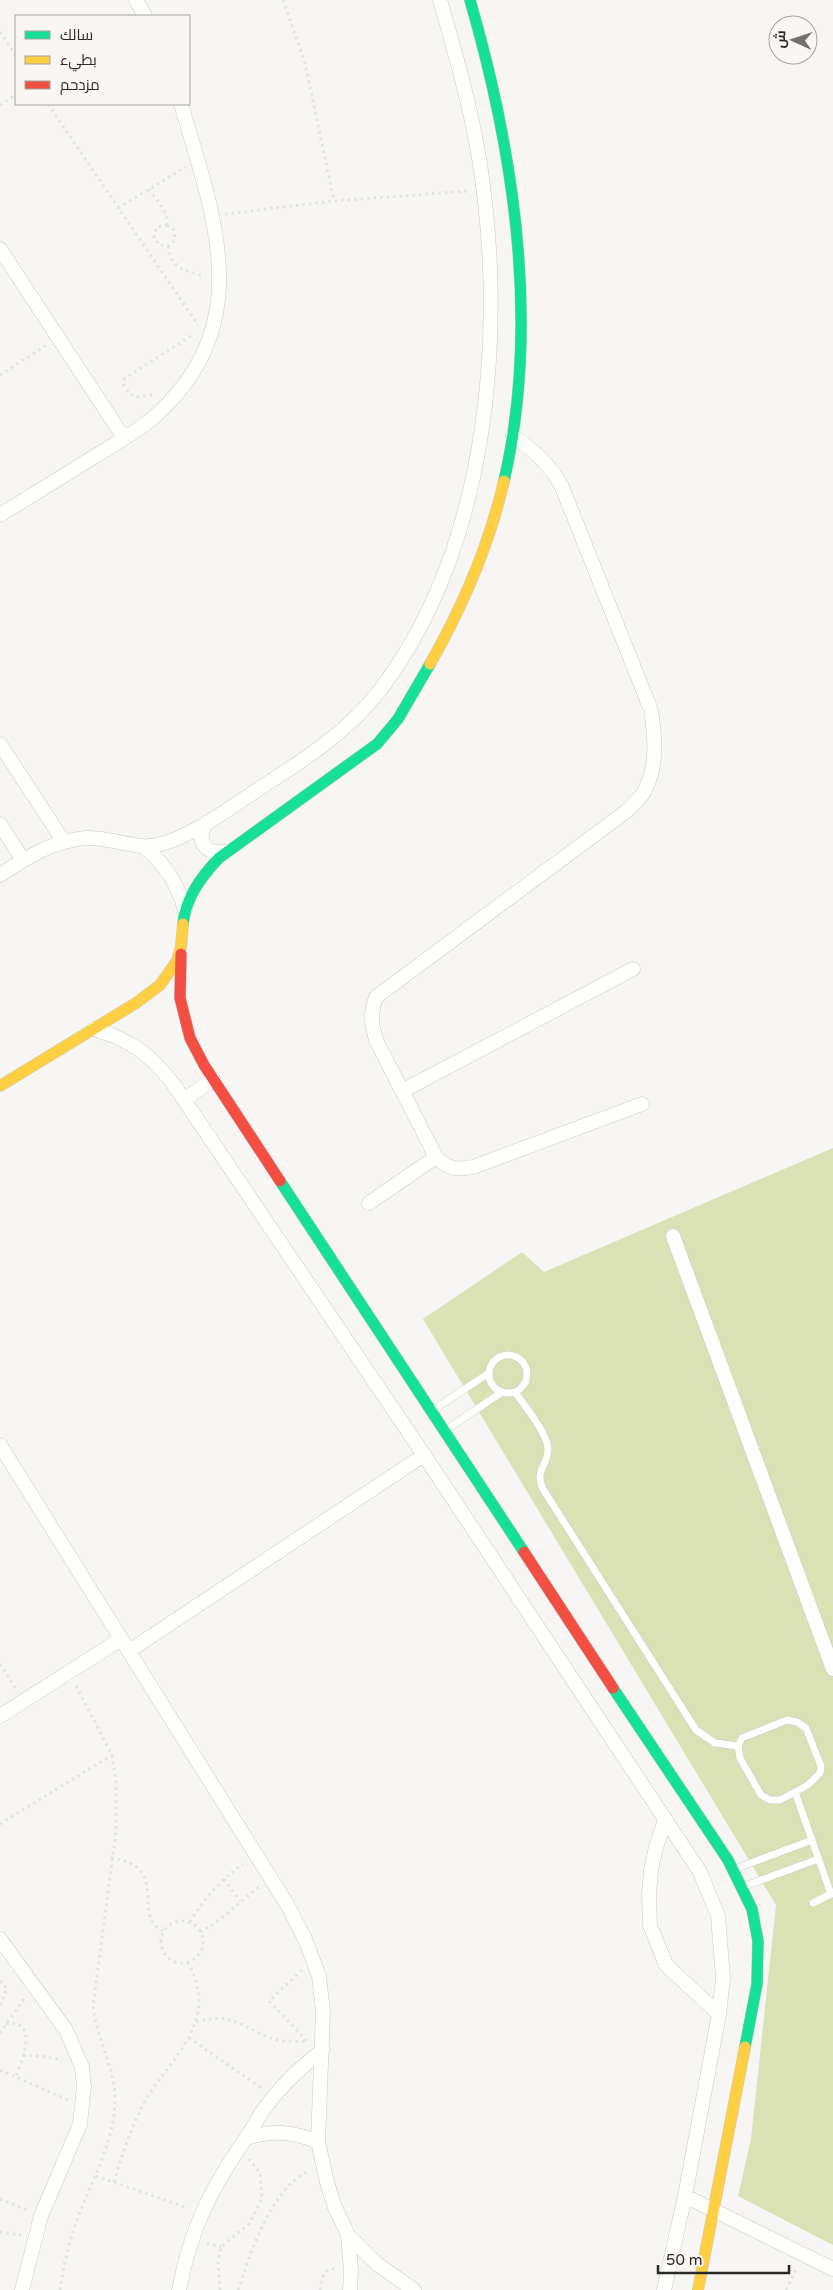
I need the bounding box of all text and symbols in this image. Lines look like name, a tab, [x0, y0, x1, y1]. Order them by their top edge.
legend	[15, 15, 190, 105]
north arrow	[768, 15, 818, 65]
text: سالك	[60, 26, 93, 44]
text: ش	[772, 30, 789, 49]
text: بطيء	[60, 51, 97, 72]
text: مزدحم	[60, 76, 100, 95]
scale bar	[658, 2242, 789, 2274]
text: 50 m	[666, 2251, 703, 2269]

